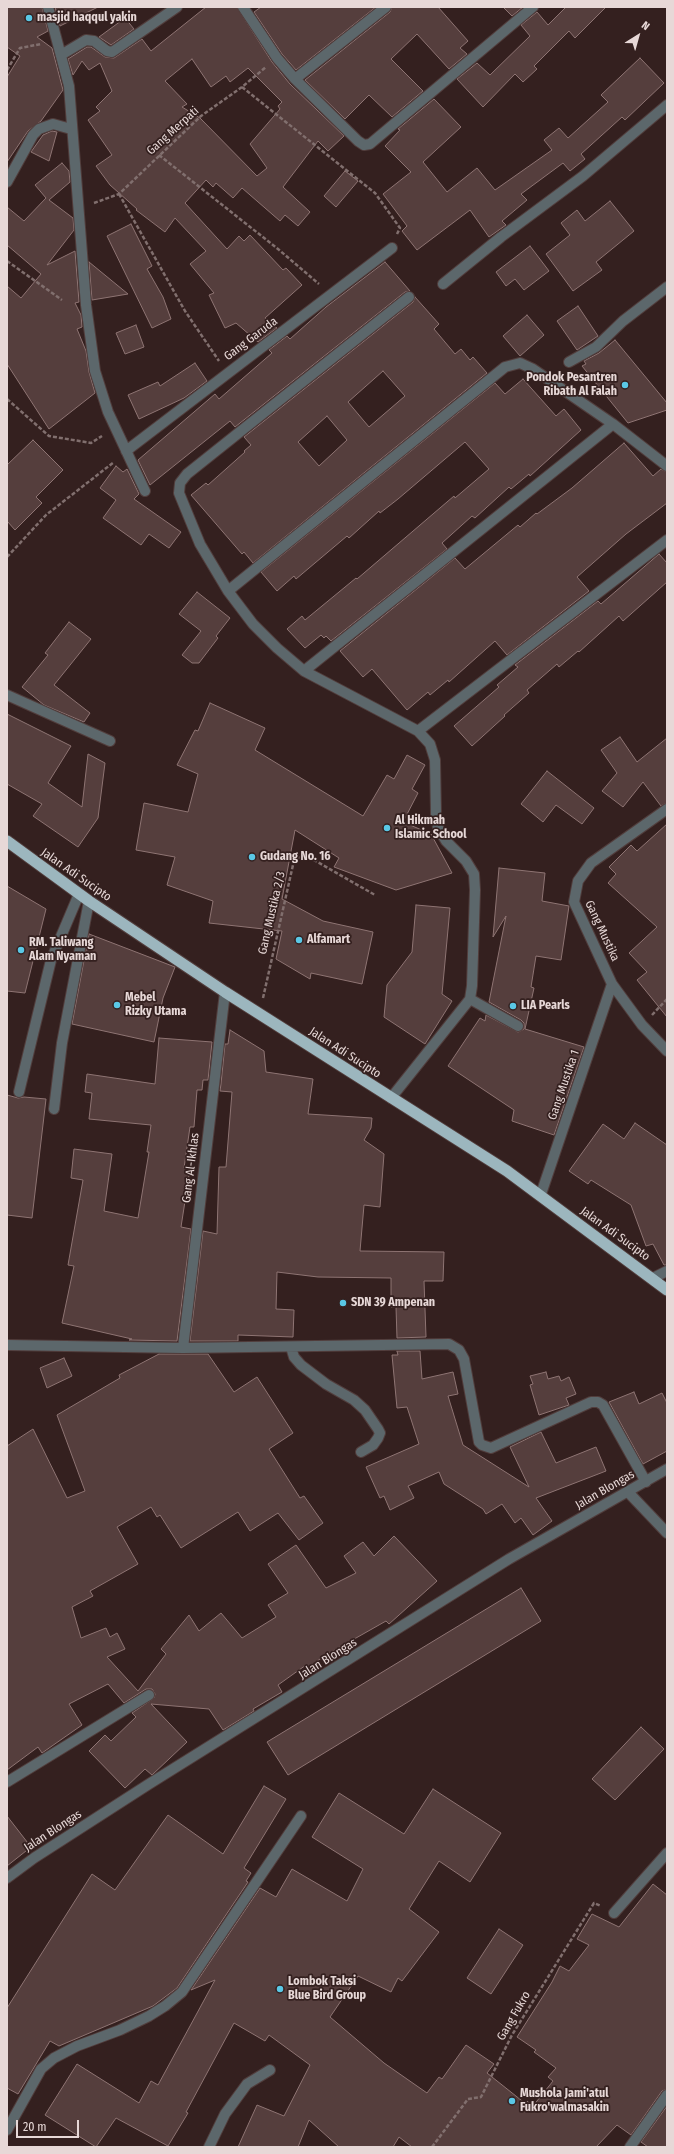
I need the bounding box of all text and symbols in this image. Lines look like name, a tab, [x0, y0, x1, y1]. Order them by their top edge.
place label: masjid haqqul yakin	[37, 11, 137, 25]
marker: masjid haqqul yakin	[24, 13, 34, 23]
north arrow	[618, 16, 658, 56]
text: N	[639, 19, 652, 33]
street label: Gang Merpati	[144, 104, 202, 158]
street label: Gang Garuda	[221, 314, 281, 364]
place label: Pondok Pesantren Ribath Al Falah	[526, 371, 617, 399]
marker: Pondok Pesantren Ribath Al Falah	[620, 380, 630, 390]
place label: Al Hikmah Islamic School	[395, 814, 466, 842]
marker: Al Hikmah Islamic School	[382, 823, 392, 833]
street label: Jalan Adi Sucipto	[38, 845, 114, 905]
place label: Gudang No. 16	[260, 850, 331, 864]
marker: Gudang No. 16	[247, 852, 257, 862]
street label: Gang Mustika 2/3	[255, 870, 289, 956]
street label: Gang Mustika	[582, 898, 622, 964]
place label: Alfamart	[307, 933, 350, 947]
marker: Alfamart	[294, 935, 304, 945]
place label: RM. Taliwang Alam Nyaman	[29, 936, 96, 964]
marker: RM. Taliwang Alam Nyaman	[16, 945, 26, 955]
place label: Mebel Rizky Utama	[125, 991, 186, 1019]
place label: LIA Pearls	[521, 999, 570, 1013]
marker: Mebel Rizky Utama	[112, 1000, 122, 1010]
marker: LIA Pearls	[508, 1001, 518, 1011]
street label: Jalan Adi Sucipto	[306, 1024, 384, 1082]
street label: Gang Mustika 1	[545, 1048, 583, 1122]
street label: Gang Al-Ikhlas	[180, 1132, 202, 1204]
street label: Jalan Adi Sucipto	[577, 1204, 653, 1264]
place label: SDN 39 Ampenan	[351, 1296, 435, 1310]
marker: SDN 39 Ampenan	[338, 1298, 348, 1308]
street label: Jalan Blongas	[573, 1467, 637, 1513]
street label: Jalan Blongas	[296, 1635, 360, 1683]
street label: Jalan Blongas	[21, 1807, 85, 1855]
place label: Lombok Taksi Blue Bird Group	[288, 1975, 366, 2003]
marker: Lombok Taksi Blue Bird Group	[275, 1984, 285, 1994]
street label: Gang Fukro	[494, 1989, 534, 2043]
place label: Mushola Jami'atul Fukro'walmasakin	[520, 2087, 609, 2115]
marker: Mushola Jami'atul Fukro'walmasakin	[507, 2096, 517, 2106]
scale bar	[18, 2112, 81, 2138]
text: 20 m	[23, 2120, 47, 2134]

